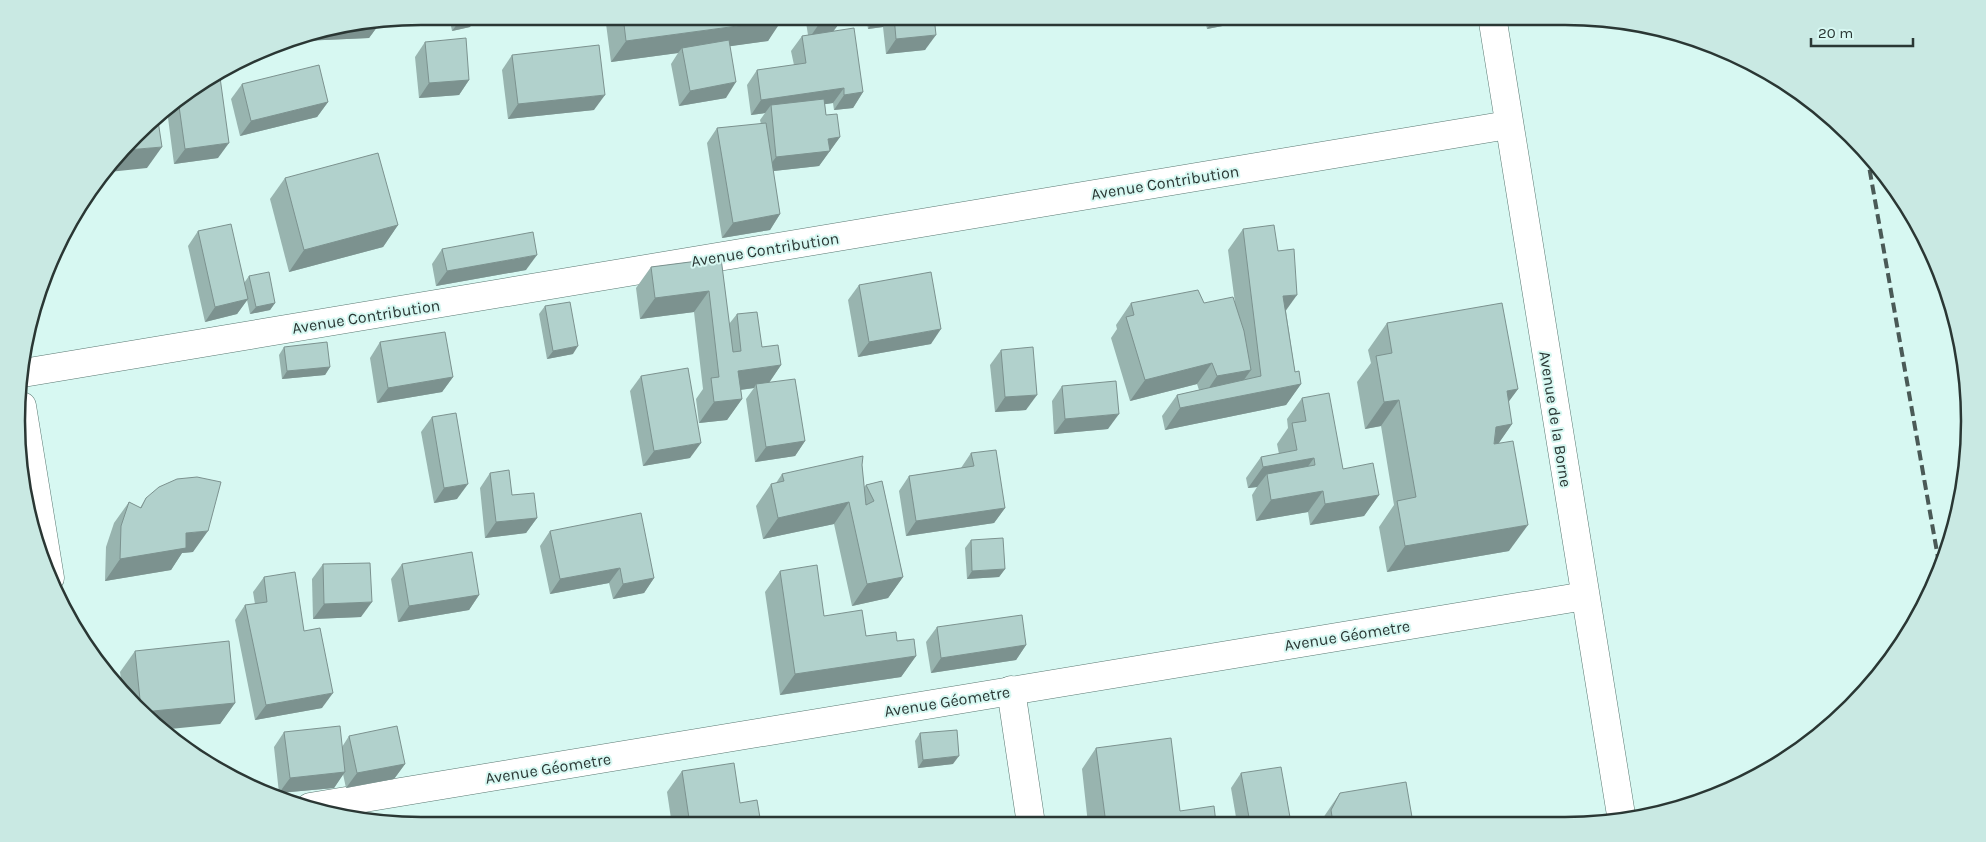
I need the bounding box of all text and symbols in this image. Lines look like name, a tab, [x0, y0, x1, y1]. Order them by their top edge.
scale bar	[1811, 15, 1914, 47]
text: 20 m	[1818, 24, 1853, 42]
street label: Avenue Contribution	[1090, 161, 1240, 204]
street label: Avenue Contribution	[690, 228, 840, 271]
street label: Avenue Contribution	[291, 295, 441, 338]
street label: Avenue de la Borne	[1535, 350, 1576, 488]
street label: Avenue Géometre	[1283, 616, 1411, 655]
street label: Avenue Géometre	[883, 682, 1011, 721]
street label: Avenue Géometre	[484, 749, 612, 788]

